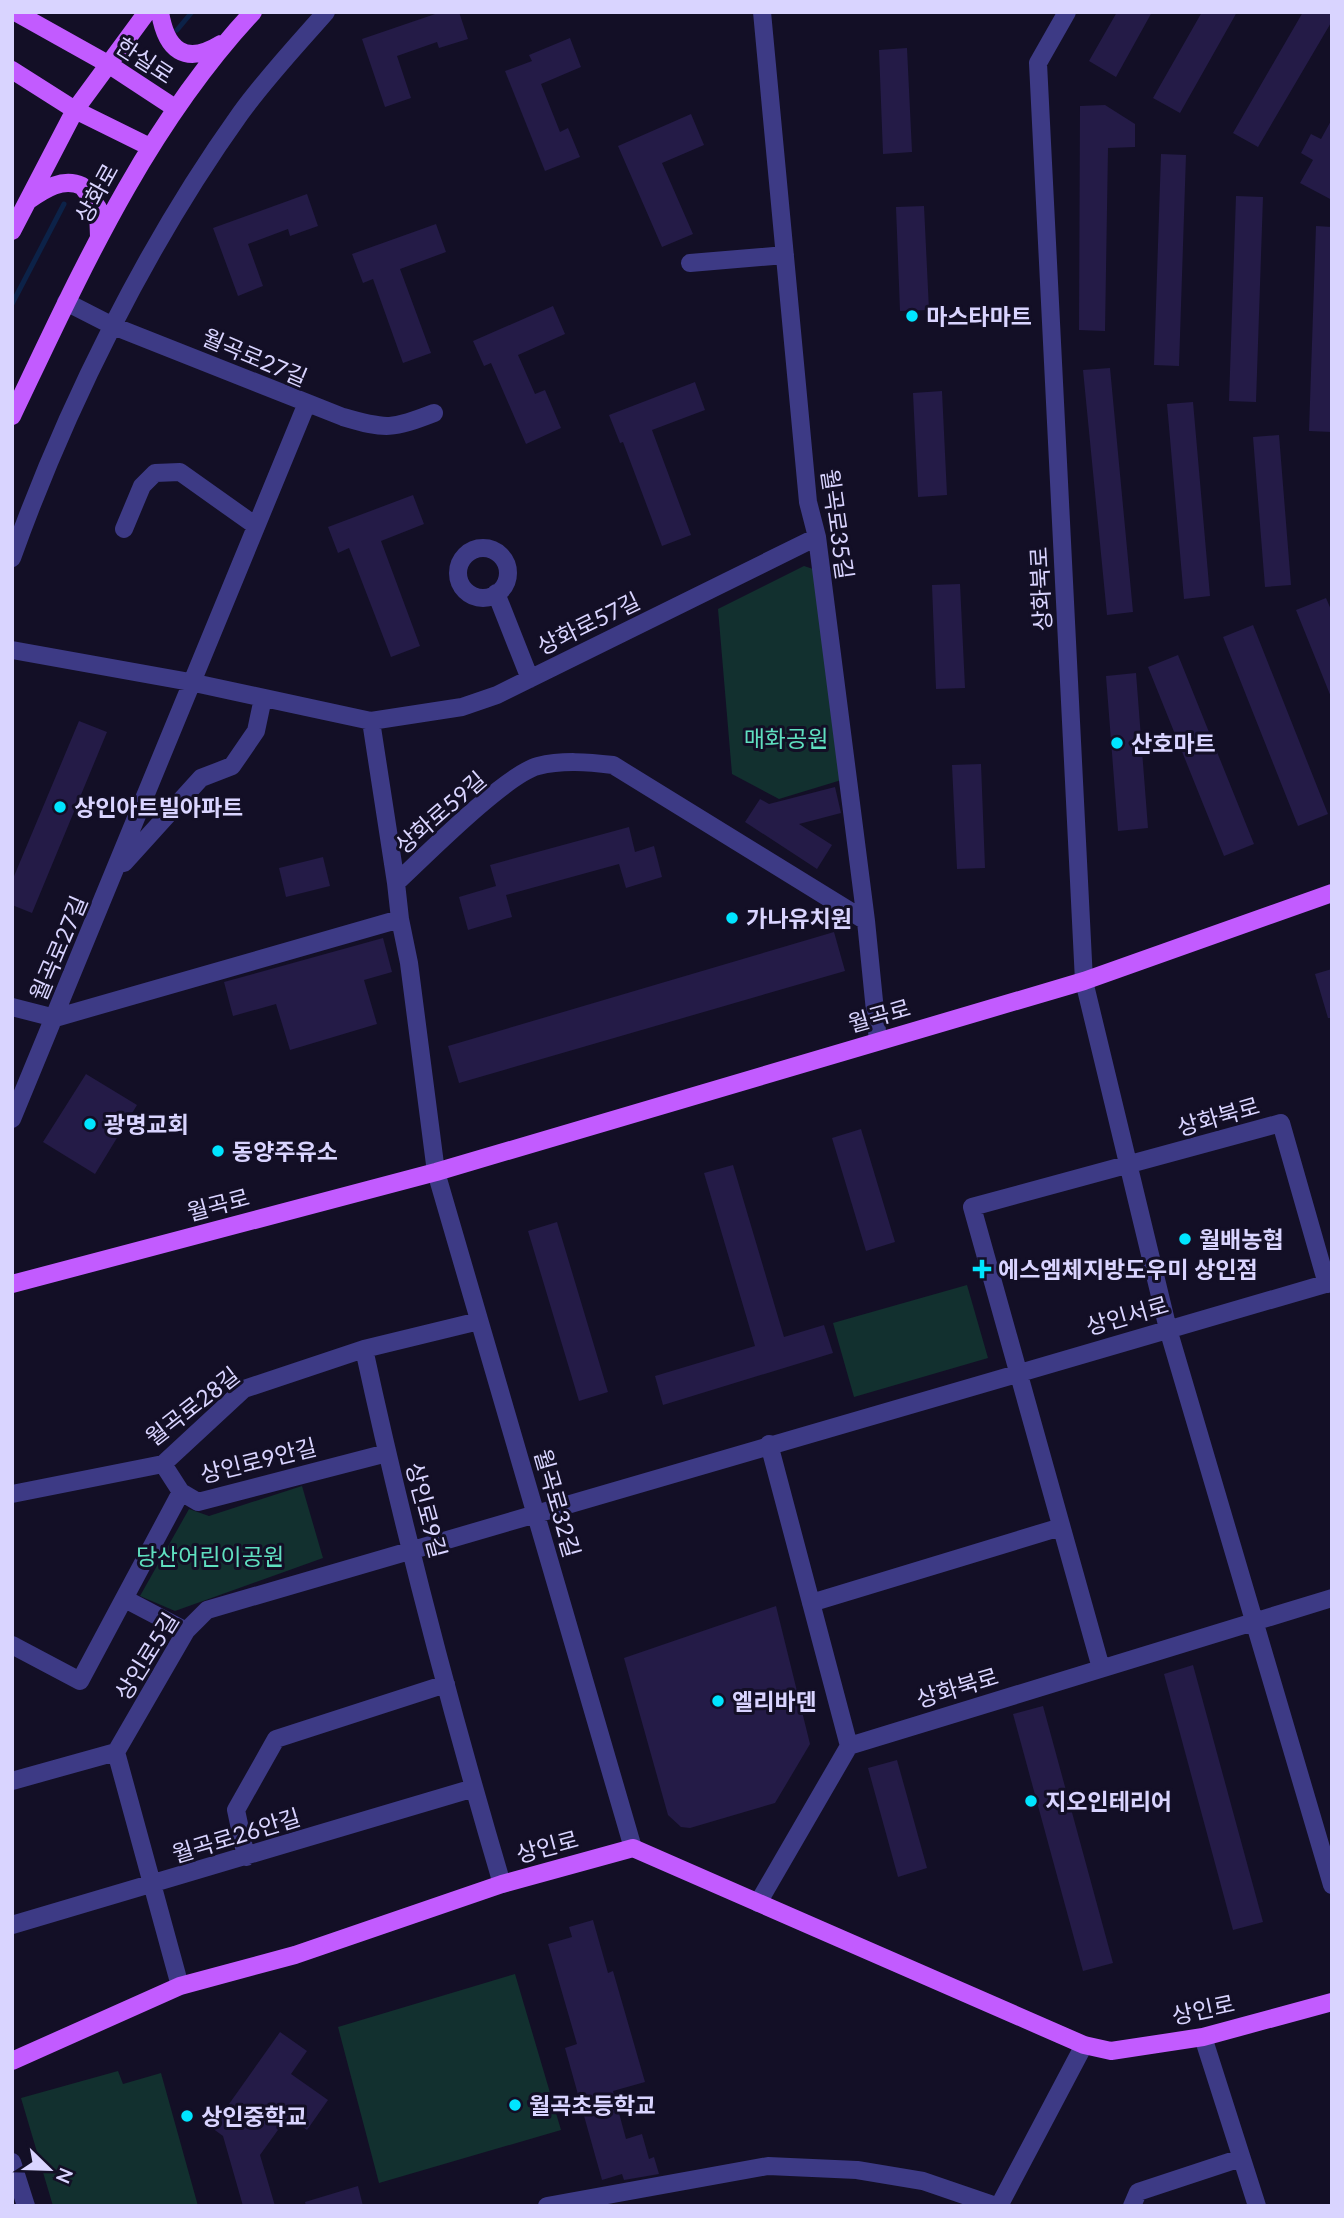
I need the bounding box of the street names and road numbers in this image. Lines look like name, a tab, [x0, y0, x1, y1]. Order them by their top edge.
street label: 한실로	[111, 31, 179, 89]
street label: 상화로	[68, 158, 124, 228]
street label: 월곡로27길	[198, 322, 312, 392]
street label: 월곡로35길	[816, 467, 860, 581]
street label: 상화북로	[1024, 546, 1056, 632]
street label: 상화로57길	[532, 586, 644, 660]
street label: 상화로59길	[389, 765, 491, 859]
street label: 월곡로27길	[23, 891, 93, 1005]
street label: 월곡로	[845, 993, 913, 1037]
street label: 상화북로	[1173, 1091, 1263, 1141]
street label: 월곡로	[184, 1182, 252, 1226]
street label: 상인서로	[1082, 1290, 1172, 1340]
street label: 월곡로28길	[140, 1361, 244, 1451]
street label: 상인로9안길	[197, 1432, 319, 1488]
street label: 월곡로32길	[529, 1446, 587, 1560]
street label: 상인로9길	[401, 1459, 453, 1561]
street label: 상인로5길	[108, 1607, 184, 1705]
street label: 상화북로	[912, 1661, 1002, 1713]
street label: 월곡로26안길	[169, 1802, 303, 1868]
street label: 상인로	[513, 1824, 581, 1868]
street label: 상인로	[1169, 1989, 1237, 2029]

